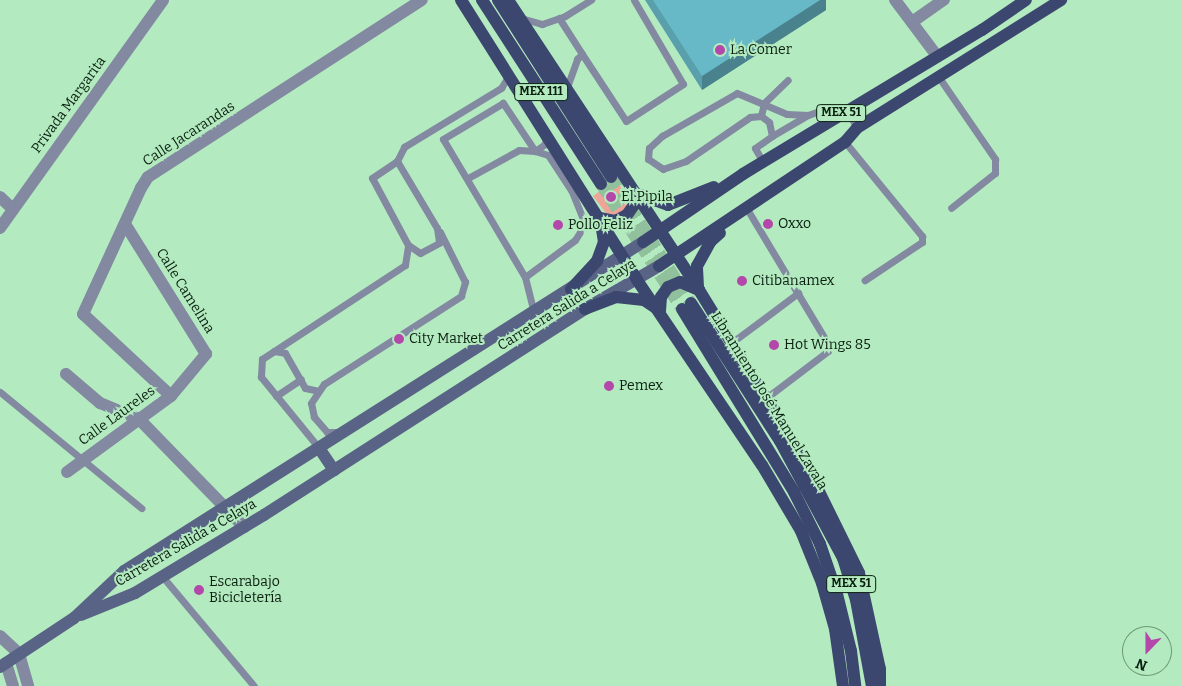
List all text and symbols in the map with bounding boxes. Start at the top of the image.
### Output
place label: La Comer [730,42,792,58]
marker: La Comer [714,44,726,56]
street label: Privada Margarita [28,53,110,157]
road number: MEX 111 [514,82,568,101]
street label: Calle Jacarandas [140,98,238,170]
road number: MEX 51 [816,104,866,122]
place label: El Pipila [621,189,673,205]
marker: El Pipila [605,191,617,203]
place label: Oxxo [778,216,811,232]
place label: Pollo Feliz [568,217,633,233]
marker: Oxxo [762,218,774,230]
marker: Pollo Feliz [552,219,564,231]
street label: Calle Camelina [152,245,218,337]
street label: Carretera Salida a Celaya [495,256,639,354]
place label: Citibanamex [752,273,835,289]
marker: Citibanamex [736,275,748,287]
street label: Libramiento José Manuel Zavala [707,309,831,493]
place label: City Market [409,331,483,347]
marker: City Market [393,333,405,345]
place label: Hot Wings 85 [784,337,871,353]
marker: Hot Wings 85 [768,339,780,351]
place label: Pemex [619,378,663,394]
marker: Pemex [603,380,615,392]
street label: Calle Laureles [75,383,159,449]
street label: Carretera Salida a Celaya [113,496,259,590]
place label: Escarabajo Bicicletería [209,574,282,606]
road number: MEX 51 [826,574,876,594]
marker: Escarabajo Bicicletería [193,584,205,596]
north arrow [1122,626,1172,676]
text: N [1133,655,1150,674]

